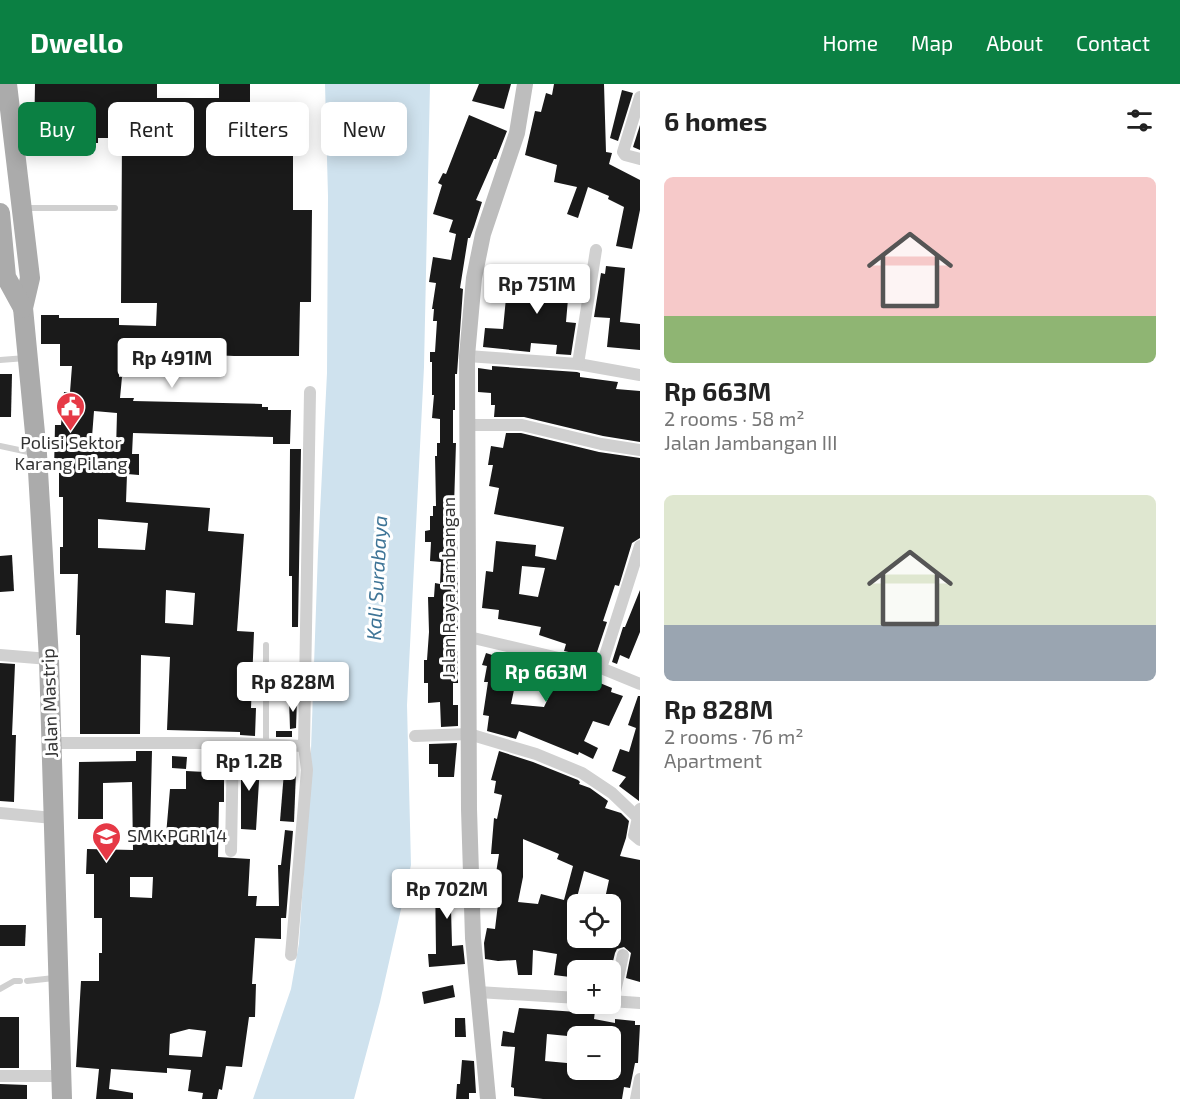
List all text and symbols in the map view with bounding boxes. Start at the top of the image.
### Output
text: Dwello [30,25,123,59]
text: Home [822,30,878,55]
text: Map [911,30,953,55]
text: About [986,30,1043,55]
text: Contact [1076,30,1150,55]
chip: Buy [18,102,96,156]
chip: Rent [108,102,194,156]
chip: Filters [206,102,309,156]
chip: New [321,102,407,156]
icon: filters [1123,104,1156,137]
text: 6 homes [664,105,767,136]
icon: home [856,216,964,324]
pin: Rp 751M [482,264,592,315]
text: Rp 751M [498,271,576,295]
pin: Rp 491M [117,338,227,389]
text: Rp 491M [132,345,212,369]
text: Rp 663M [664,375,771,406]
public building icon: Polisi Sektor Karang Pilang [55,390,87,432]
text: 2 rooms · 58 m² [664,406,805,430]
text: Jalan Jambangan III [664,430,838,454]
place label: Polisi Sektor Karang Pilang [15,431,127,474]
street label: Jalan Raya Jambangan [437,497,459,679]
water label: Kali Surabaya [361,515,392,641]
icon: home [856,534,964,642]
street label: Jalan Mastrip [36,648,62,758]
pin: Rp 663M [491,652,601,703]
text: Rp 663M [505,659,587,683]
pin: Rp 828M [238,662,348,713]
text: Rp 828M [251,669,335,693]
text: Rp 828M [664,693,773,724]
text: 2 rooms · 76 m² [664,724,803,748]
pin: Rp 1.2B [194,741,304,792]
text: Rp 1.2B [215,748,283,772]
text: Apartment [664,748,762,772]
school or university icon: SMK PGRI 14 [90,820,122,862]
place label: SMK PGRI 14 [127,824,227,846]
pin: Rp 702M [392,869,502,920]
text: Rp 702M [406,876,488,900]
map controls [567,894,621,1080]
button: locate [567,894,621,948]
button: + [567,960,621,1014]
button: − [567,1026,621,1080]

